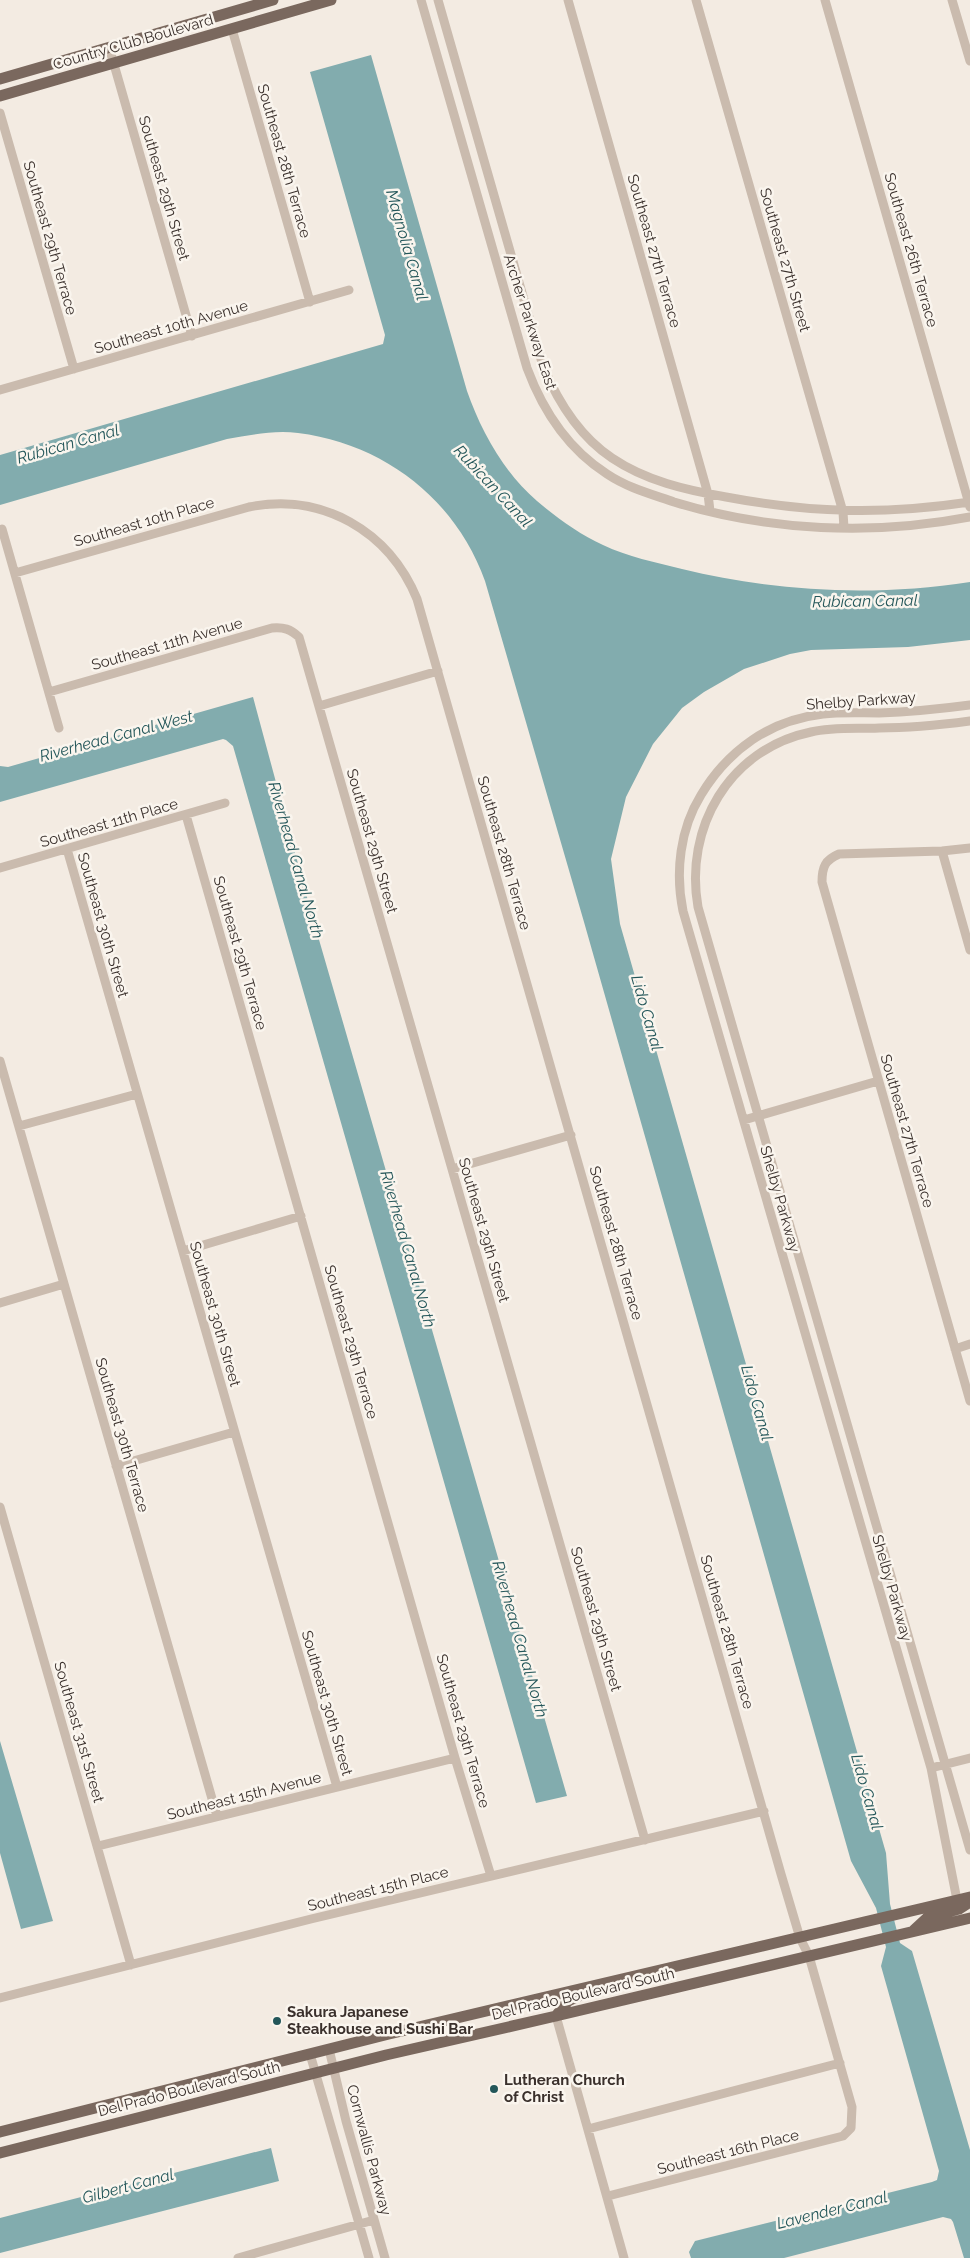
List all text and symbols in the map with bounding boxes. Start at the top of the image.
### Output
street label: Country Club Boulevard [51,10,215,74]
street label: Southeast 28th Terrace [253,82,315,240]
street label: Southeast 29th Street [135,114,193,262]
street label: Southeast 29th Terrace [19,159,81,317]
street label: Southeast 26th Terrace [880,171,942,329]
street label: Southeast 27th Terrace [623,172,685,330]
street label: Southeast 27th Street [756,186,814,334]
water label: Magnolia Canal [382,187,432,303]
street label: Archer Parkway East [500,252,560,392]
street label: Southeast 10th Avenue [92,296,250,358]
water label: Rubican Canal [15,420,121,468]
water label: Rubican Canal [450,441,536,531]
street label: Southeast 10th Place [72,493,217,551]
water label: Rubican Canal [812,591,918,611]
street label: Southeast 11th Avenue [89,614,245,674]
street label: Shelby Parkway [806,688,916,714]
water label: Riverhead Canal West [37,706,195,766]
street label: Southeast 29th Street [343,767,401,915]
street label: Southeast 28th Terrace [473,774,535,932]
water label: Riverhead Canal North [264,779,328,941]
street label: Southeast 11th Place [38,795,180,851]
street label: Southeast 30th Street [74,850,132,1000]
street label: Southeast 29th Terrace [209,874,271,1032]
water label: Lido Canal [627,973,667,1053]
street label: Southeast 27th Terrace [876,1052,938,1210]
street label: Shelby Parkway [756,1144,804,1254]
street label: Southeast 29th Street [455,1156,513,1304]
street label: Southeast 28th Terrace [585,1164,647,1322]
water label: Riverhead Canal North [376,1168,440,1330]
street label: Southeast 30th Street [186,1239,244,1389]
street label: Southeast 29th Terrace [320,1263,382,1421]
street label: Southeast 30th Terrace [91,1356,153,1515]
water label: Lido Canal [737,1363,777,1443]
street label: Shelby Parkway [868,1533,916,1643]
street label: Southeast 29th Street [567,1545,625,1693]
street label: Southeast 28th Terrace [696,1553,758,1711]
water label: Riverhead Canal North [488,1558,552,1720]
street label: Southeast 30th Street [298,1628,356,1778]
street label: Southeast 29th Terrace [432,1652,494,1810]
street label: Southeast 31st Street [50,1659,108,1805]
water label: Lido Canal [847,1752,887,1832]
street label: Southeast 15th Avenue [165,1768,323,1824]
street label: Southeast 15th Place [306,1863,450,1915]
street label: Del Prado Boulevard South [490,1964,676,2024]
place label: Sakura Japanese Steakhouse and Sushi Bar [287,2003,473,2038]
marker: Sakura Japanese Steakhouse and Sushi Bar [271,2015,283,2027]
street label: Del Prado Boulevard South [96,2058,282,2120]
place label: Lutheran Church of Christ [504,2071,625,2106]
street label: Cornwallis Parkway [343,2083,395,2217]
marker: Lutheran Church of Christ [488,2083,500,2095]
street label: Southeast 16th Place [655,2126,801,2178]
water label: Gilbert Canal [80,2165,176,2207]
water label: Lavender Canal [775,2187,889,2233]

